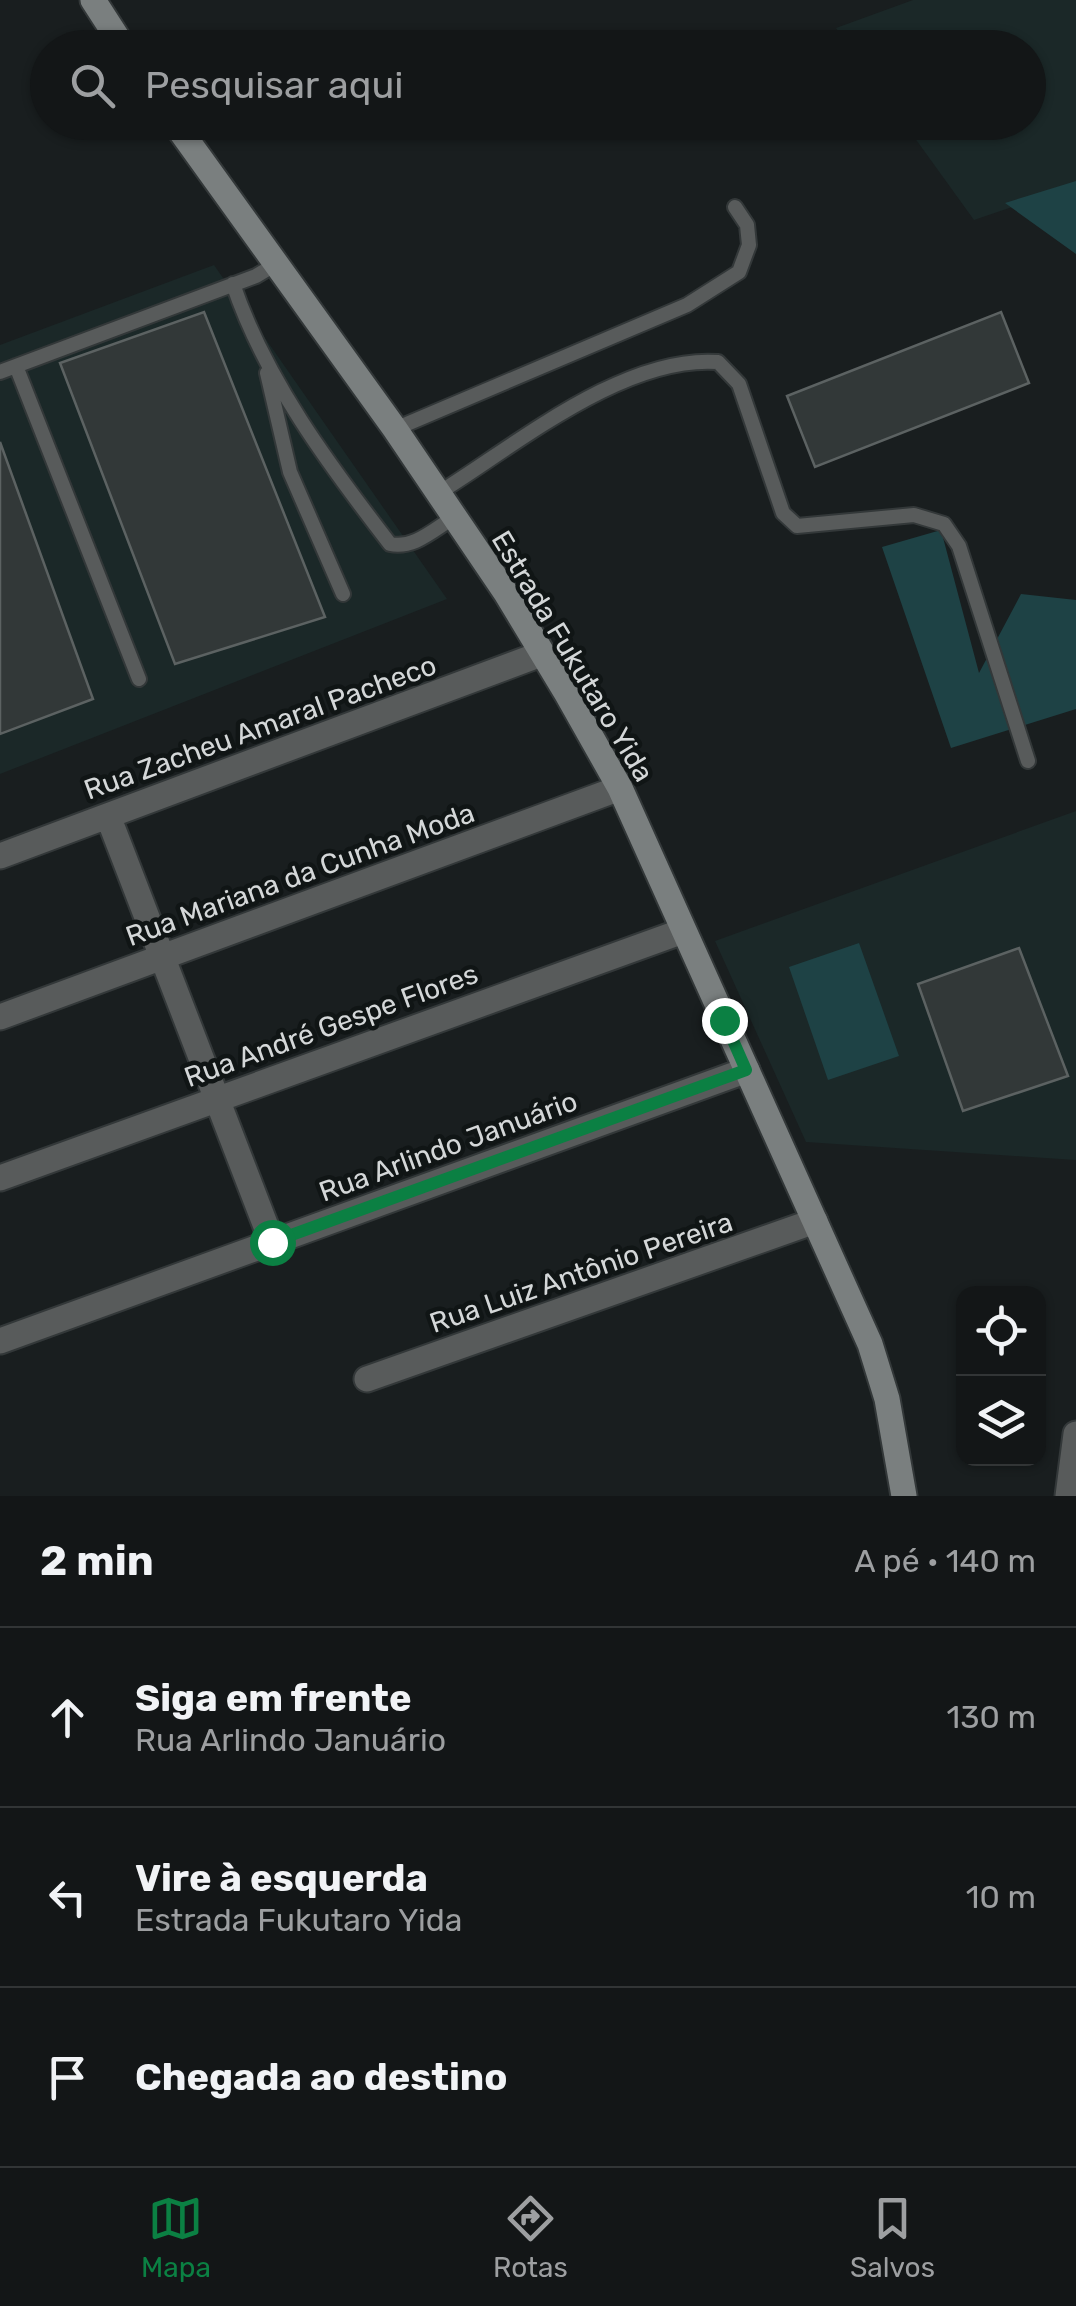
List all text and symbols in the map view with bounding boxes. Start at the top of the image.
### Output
search box [30,30,1046,140]
icon: search [65,58,120,113]
text: Pesquisar aqui [145,62,403,108]
street label: Estrada Fukutaro Yida [485,525,661,788]
street label: Rua Zacheu Amaral Pacheco [80,648,441,807]
street label: Rua Mariana da Cunha Moda [121,796,479,953]
street label: Rua André Gespe Flores [180,957,482,1094]
route end [702,998,748,1044]
street label: Rua Arlindo Januário [315,1084,582,1209]
street label: Rua Luiz Antônio Pereira [425,1205,737,1340]
route start [250,1220,296,1266]
map controls [956,1286,1046,1466]
button: locate [956,1286,1046,1376]
button: layers [956,1376,1046,1466]
text: 2 min [40,1536,154,1586]
text: A pé · 140 m [854,1542,1036,1580]
text: Siga em frente [135,1675,412,1721]
icon: ahead [40,1690,95,1745]
text: 130 m [946,1698,1036,1736]
text: Rua Arlindo Januário [135,1721,446,1759]
text: Vire à esquerda [135,1855,428,1901]
icon: left [40,1870,95,1925]
text: 10 m [966,1878,1036,1916]
text: Estrada Fukutaro Yida [135,1901,462,1939]
icon: arrive [40,2050,95,2105]
text: Chegada ao destino [135,2054,507,2100]
tab: Mapa [141,2191,211,2284]
tab: Rotas [493,2191,568,2284]
tab: Salvos [850,2191,935,2284]

